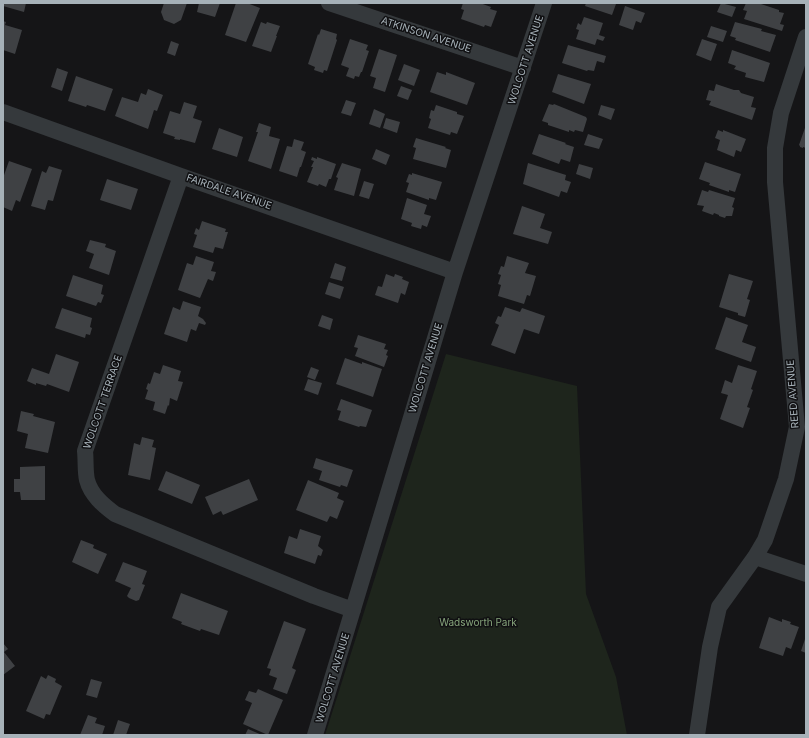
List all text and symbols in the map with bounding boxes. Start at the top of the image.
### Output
street label: WOLCOTT AVENUE [506,14,546,106]
street label: ATKINSON AVENUE [379,15,473,55]
street label: FAIRDALE AVENUE [185,172,273,212]
street label: WOLCOTT AVENUE [407,322,445,414]
street label: WOLCOTT TERRACE [81,354,125,450]
street label: REED AVENUE [785,359,801,429]
park label: Wadsworth Park [439,617,517,629]
street label: WOLCOTT AVENUE [314,632,352,724]

